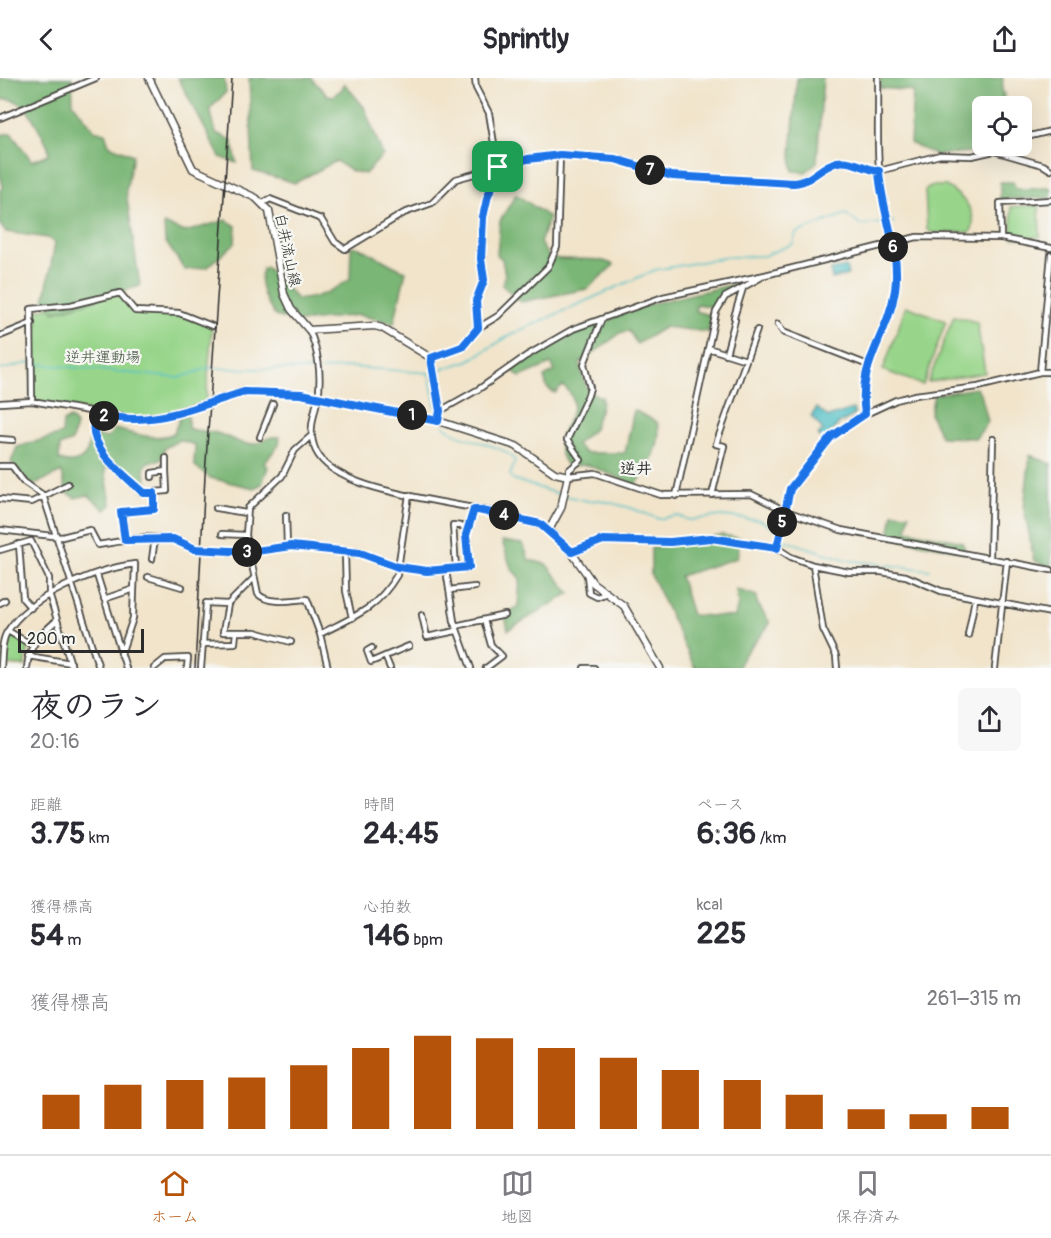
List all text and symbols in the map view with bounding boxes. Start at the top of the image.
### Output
icon: back [30,23,63,56]
text: Sprintly [482,23,569,56]
icon: share [988,23,1021,56]
map controls [972,96,1032,156]
button: locate [972,96,1032,156]
pin [472,141,523,192]
icon: arrive [481,150,514,183]
pin: 7 [635,155,665,185]
text: 7 [646,160,654,180]
street label: 白井流山線 [270,211,305,289]
pin: 6 [878,232,908,262]
text: 6 [888,237,898,257]
park label: 逆井運動場 [65,348,141,367]
pin: 1 [397,400,427,430]
pin: 2 [89,401,119,431]
text: 1 [409,405,415,425]
text: 2 [100,406,108,426]
district label: 逆井 [620,459,652,479]
pin: 4 [489,500,519,530]
text: 4 [499,505,509,525]
pin: 5 [767,507,797,537]
text: 5 [778,512,786,532]
pin: 3 [232,537,262,567]
text: 3 [243,542,251,562]
scale bar [18,626,144,654]
text: 200 m [27,629,75,649]
text: 夜のラン [30,686,162,727]
button: share [958,688,1021,751]
text: 20:16 [30,729,80,754]
text: 距離 [30,795,62,815]
text: 時間 [363,795,395,815]
text: ペース [697,795,744,815]
text: 3.75 [30,815,85,852]
text: 24:45 [363,815,439,852]
text: 6:36 [697,815,756,852]
text: km [85,828,110,848]
text: /km [756,828,786,848]
text: kcal [697,895,723,915]
text: 獲得標高 [30,897,94,917]
text: 心拍数 [363,897,411,917]
text: 225 [697,915,746,952]
text: 54 [30,917,64,954]
text: 146 [363,917,410,954]
text: m [64,930,81,950]
text: bpm [410,930,443,950]
text: 261–315 m [927,986,1021,1011]
text: 獲得標高 [30,990,110,1015]
tab: ホーム [151,1167,198,1227]
tab: 地図 [501,1167,534,1227]
tab: 保存済み [836,1167,900,1227]

